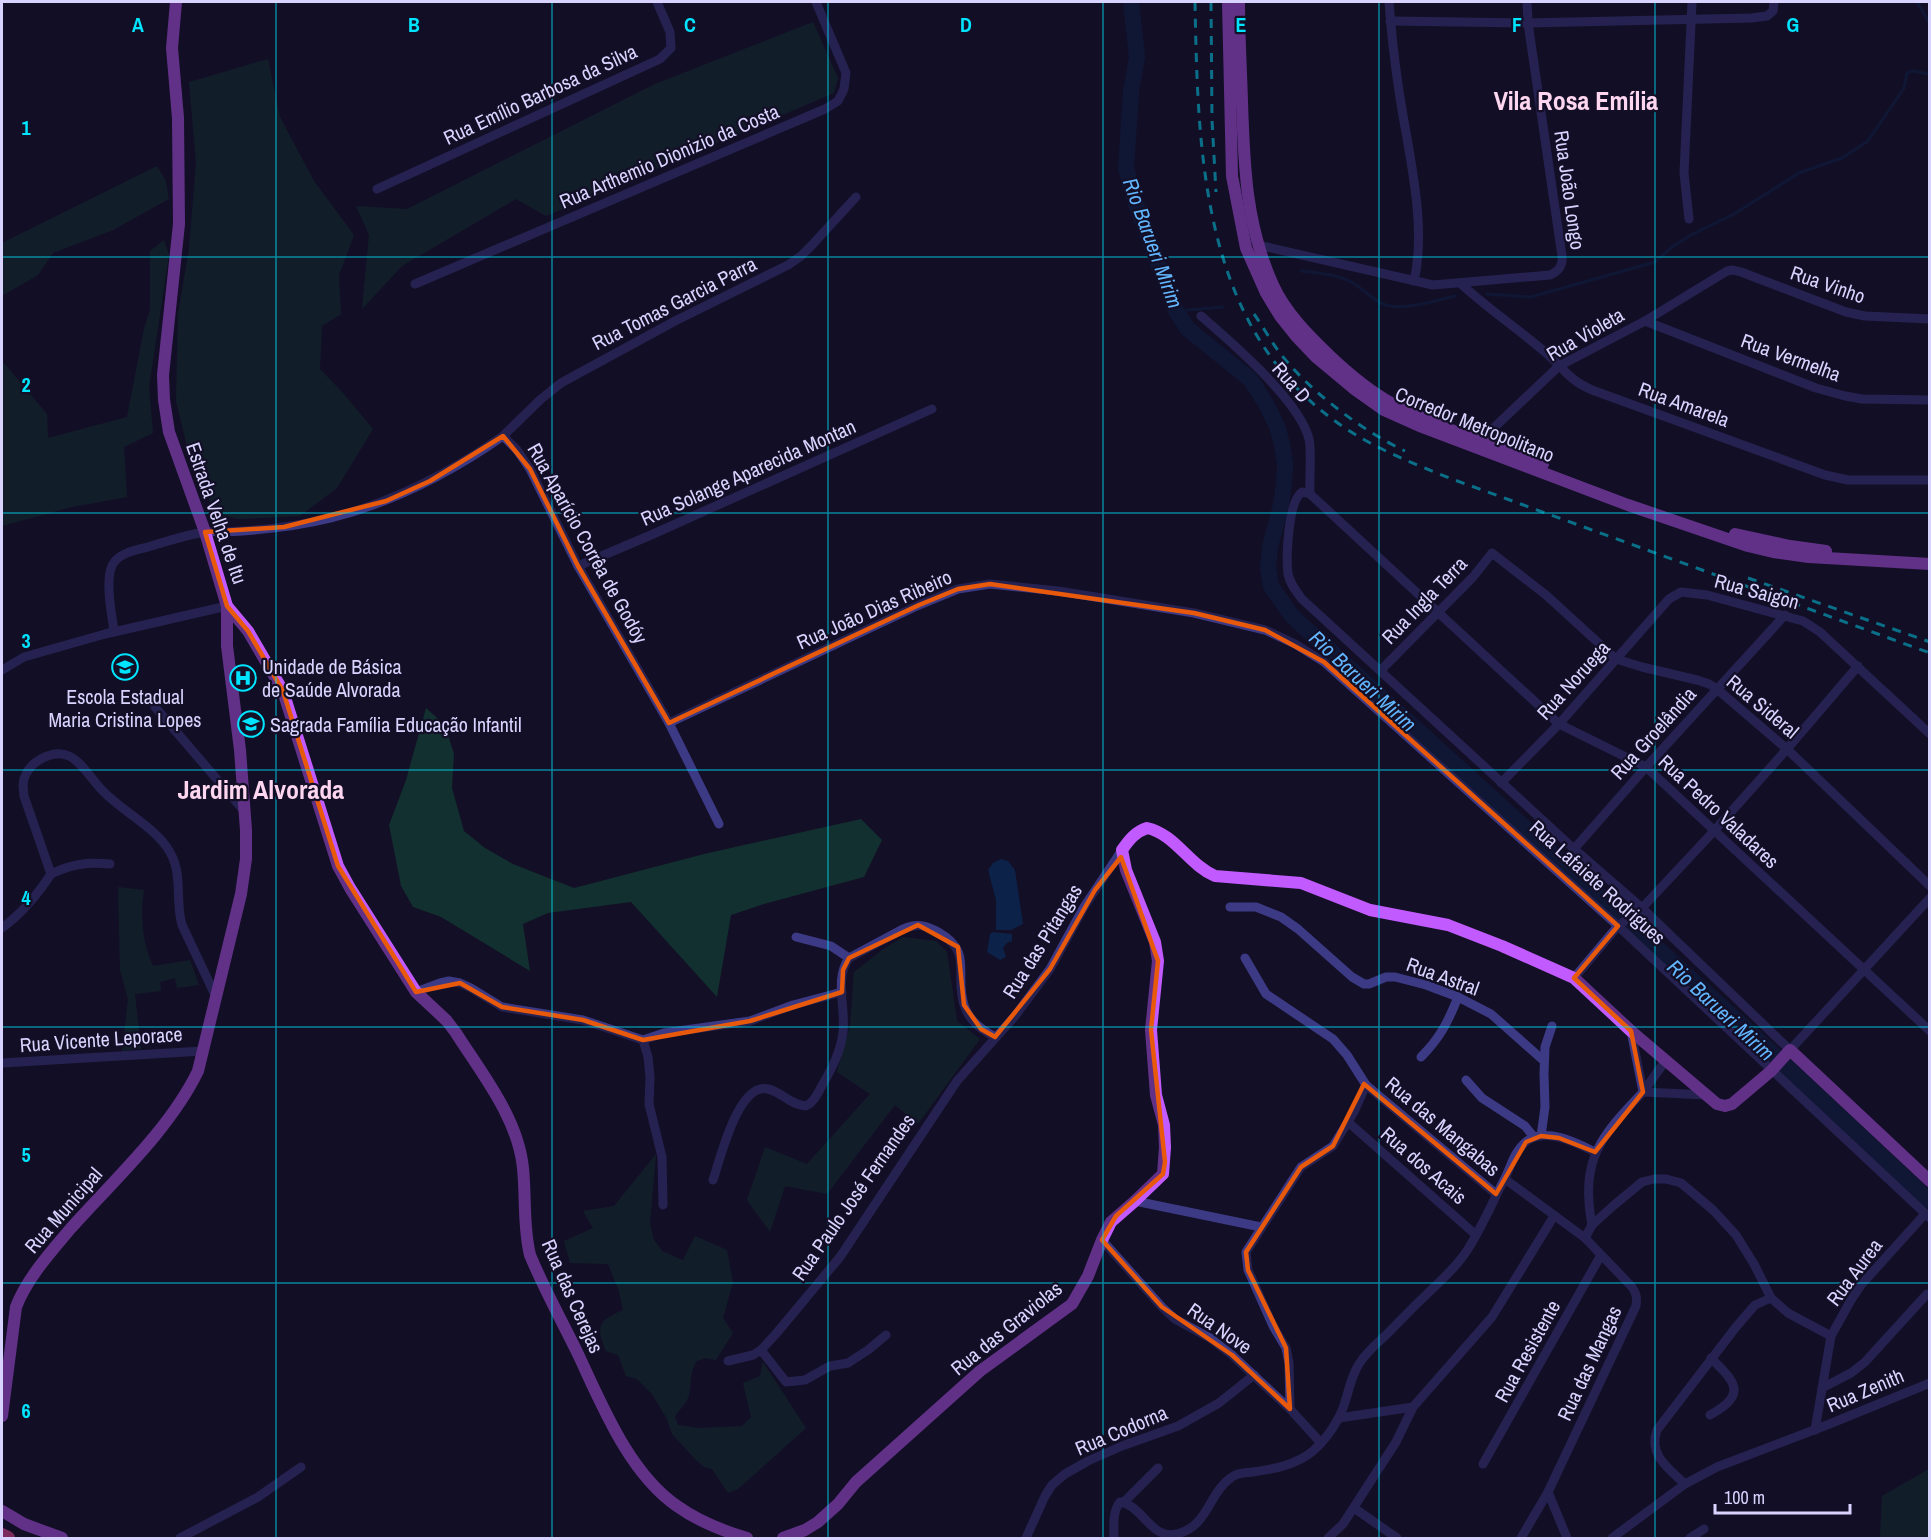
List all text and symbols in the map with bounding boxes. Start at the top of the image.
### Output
text: A [132,11,144,38]
text: B [408,11,420,38]
text: C [684,11,696,38]
text: D [960,11,972,38]
text: E [1236,11,1247,38]
text: F [1512,11,1522,38]
text: G [1787,11,1799,38]
street label: Rua Emílio Barbosa da Silva [439,37,641,151]
district label: Vila Rosa Emília [1494,83,1658,118]
street label: Rua Arthemio Dionizio da Costa [555,97,783,215]
text: 1 [21,114,31,141]
street label: Rua João Longo [1548,129,1592,251]
water label: Rio Barueri Mirim [1116,174,1190,312]
street label: Rua Tomas Garcia Parra [587,250,761,356]
street label: Rua Vinho [1787,259,1869,309]
street label: Rua Violeta [1541,301,1629,367]
street label: Rua Vermelha [1738,327,1844,387]
street label: Rua D [1267,356,1317,408]
text: 2 [21,371,31,398]
street label: Rua Amarela [1635,375,1733,433]
street label: Corredor Metropolitano [1391,380,1559,468]
street label: Rua Solange Aparecida Montan [636,412,860,532]
street label: Rua Aparício Corrêa de Godóy [522,438,655,649]
street label: Estrada Velha de Itu [180,439,254,587]
street label: Rua Ingla Terra [1375,550,1473,650]
street label: Rua João Dias Ribeiro [792,563,956,655]
street label: Rua Saigon [1712,567,1802,615]
water label: Rio Barueri Mirim [1303,624,1423,738]
text: 3 [21,627,31,654]
street label: Rua Noruega [1530,635,1616,725]
school or university icon: Escola Estadual Maria Cristina Lopes [110,652,140,682]
place label: Unidade de Básica de Saúde Alvorada [262,653,402,703]
hospital icon: Unidade de Básica de Saúde Alvorada [228,663,258,693]
street label: Rua Sideral [1721,668,1805,744]
street label: Rua Groelândia [1604,681,1702,785]
place label: Escola Estadual Maria Cristina Lopes [48,683,202,733]
school or university icon: Sagrada Família Educação Infantil [236,709,266,739]
place label: Sagrada Família Educação Infantil [270,711,522,738]
street label: Rua Pedro Valadares [1653,748,1785,874]
district label: Jardim Alvorada [178,772,344,807]
street label: Rua Lafaiete Rodrigues [1524,814,1672,950]
street label: Rua das Pitangas [996,879,1088,1003]
text: 4 [21,884,31,911]
street label: Rua Astral [1403,950,1483,1002]
water label: Rio Barueri Mirim [1661,953,1781,1067]
street label: Rua Vicente Leporace [19,1020,183,1058]
street label: Rua das Mangabas [1380,1070,1506,1182]
street label: Rua Paulo José Fernandes [785,1108,921,1286]
street label: Rua dos Acais [1375,1120,1473,1210]
text: 5 [21,1141,31,1168]
street label: Rua Municipal [18,1161,108,1259]
street label: Rua Aurea [1820,1233,1888,1311]
street label: Rua das Cerejas [536,1235,610,1357]
street label: Rua das Graviolas [945,1275,1067,1381]
street label: Rua Resistente [1488,1295,1566,1407]
street label: Rua Nove [1182,1296,1258,1360]
street label: Rua das Mangas [1551,1301,1627,1425]
street label: Rua Zenith [1822,1362,1908,1418]
text: 6 [21,1397,31,1424]
street label: Rua Codorna [1071,1399,1171,1461]
scale bar [1715,1477,1850,1515]
text: 100 m [1724,1485,1765,1510]

